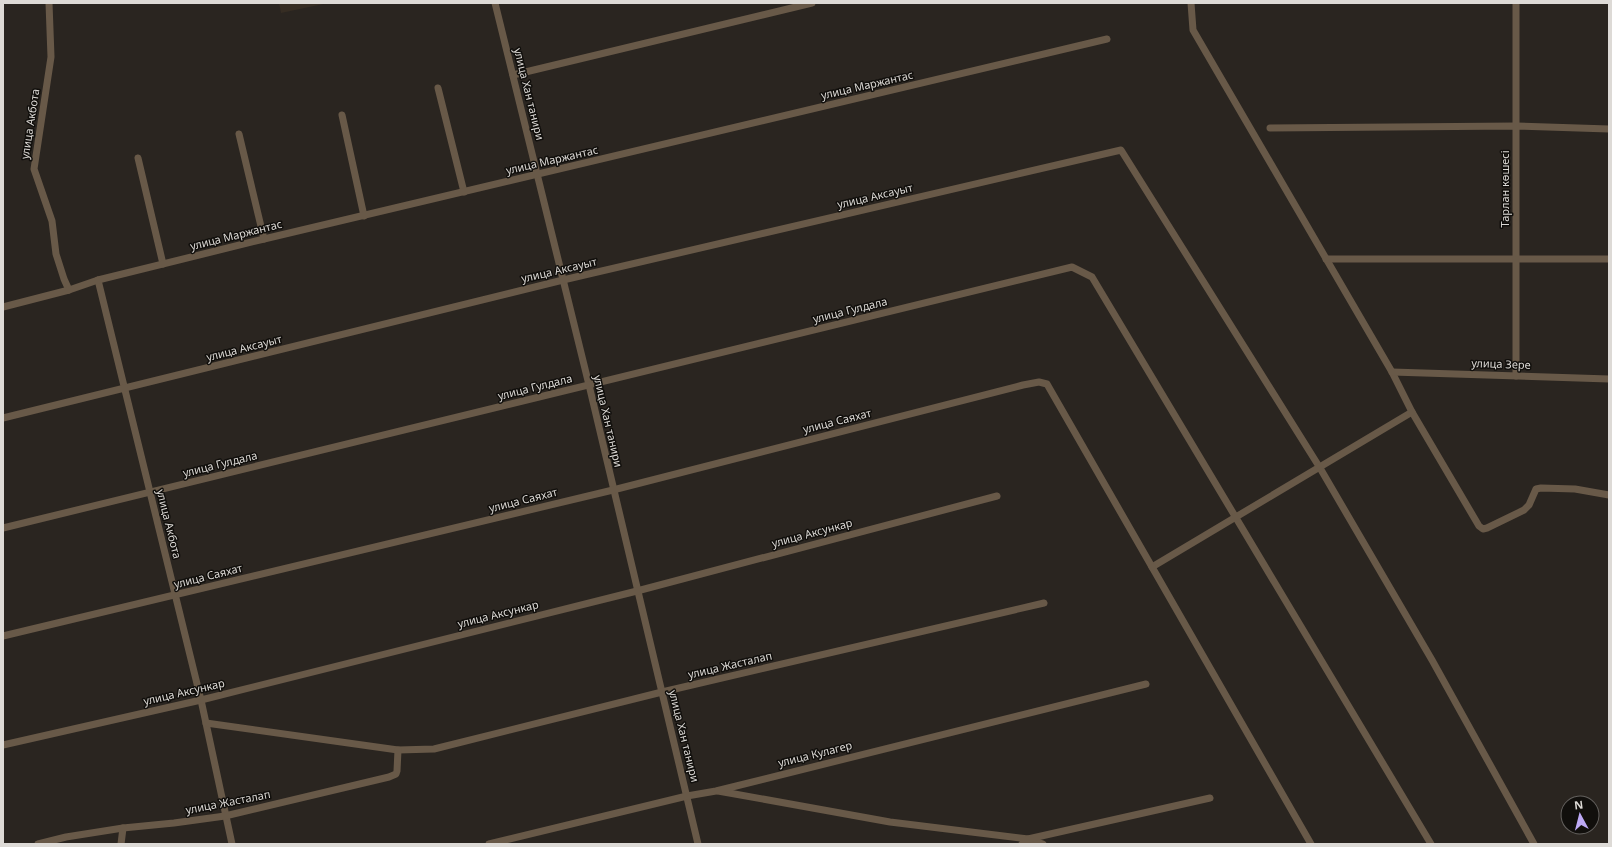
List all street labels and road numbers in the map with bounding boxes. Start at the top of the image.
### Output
street label: улица Хан танири [511,46,548,142]
street label: улица Маржантас [819,67,914,102]
street label: улица Акбота [17,88,42,160]
street label: улица Маржантас [504,142,599,177]
street label: Тарлан көшесі [1497,150,1512,228]
street label: улица Аксауыт [836,180,914,212]
street label: улица Маржантас [188,216,283,253]
street label: улица Аксауыт [520,254,598,286]
street label: улица Гулдала [811,293,889,326]
street label: улица Аксауыт [205,331,283,364]
street label: улица Зере [1471,355,1531,372]
street label: улица Гулдала [496,370,574,403]
street label: улица Хан танири [591,373,626,469]
street label: улица Саяхат [801,405,873,436]
street label: улица Гулдала [181,447,259,480]
street label: улица Саяхат [487,484,559,515]
street label: улица Акбота [154,488,185,560]
street label: улица Аксункар [770,514,854,550]
street label: улица Саяхат [172,560,244,591]
street label: улица Аксункар [456,596,540,631]
street label: улица Жасталап [686,648,773,681]
street label: улица Аксункар [142,675,226,708]
street label: улица Хан танири [666,688,703,784]
street label: улица Кулагер [776,737,854,770]
street label: улица Жасталап [184,786,271,817]

